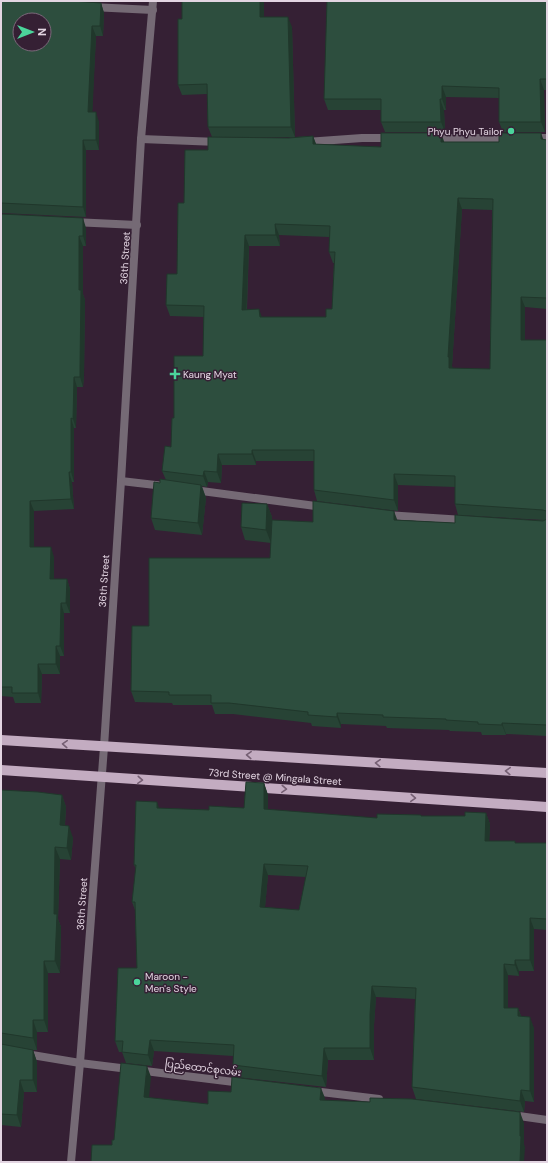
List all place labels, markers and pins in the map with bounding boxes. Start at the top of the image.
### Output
place label: Phyu Phyu Tailor [428,125,503,138]
marker: Phyu Phyu Tailor [506,126,516,136]
place label: Kaung Myat [183,368,237,381]
marker: Kaung Myat [170,369,180,379]
place label: Maroon - Men's Style [145,970,197,995]
marker: Maroon - Men's Style [132,977,142,987]

